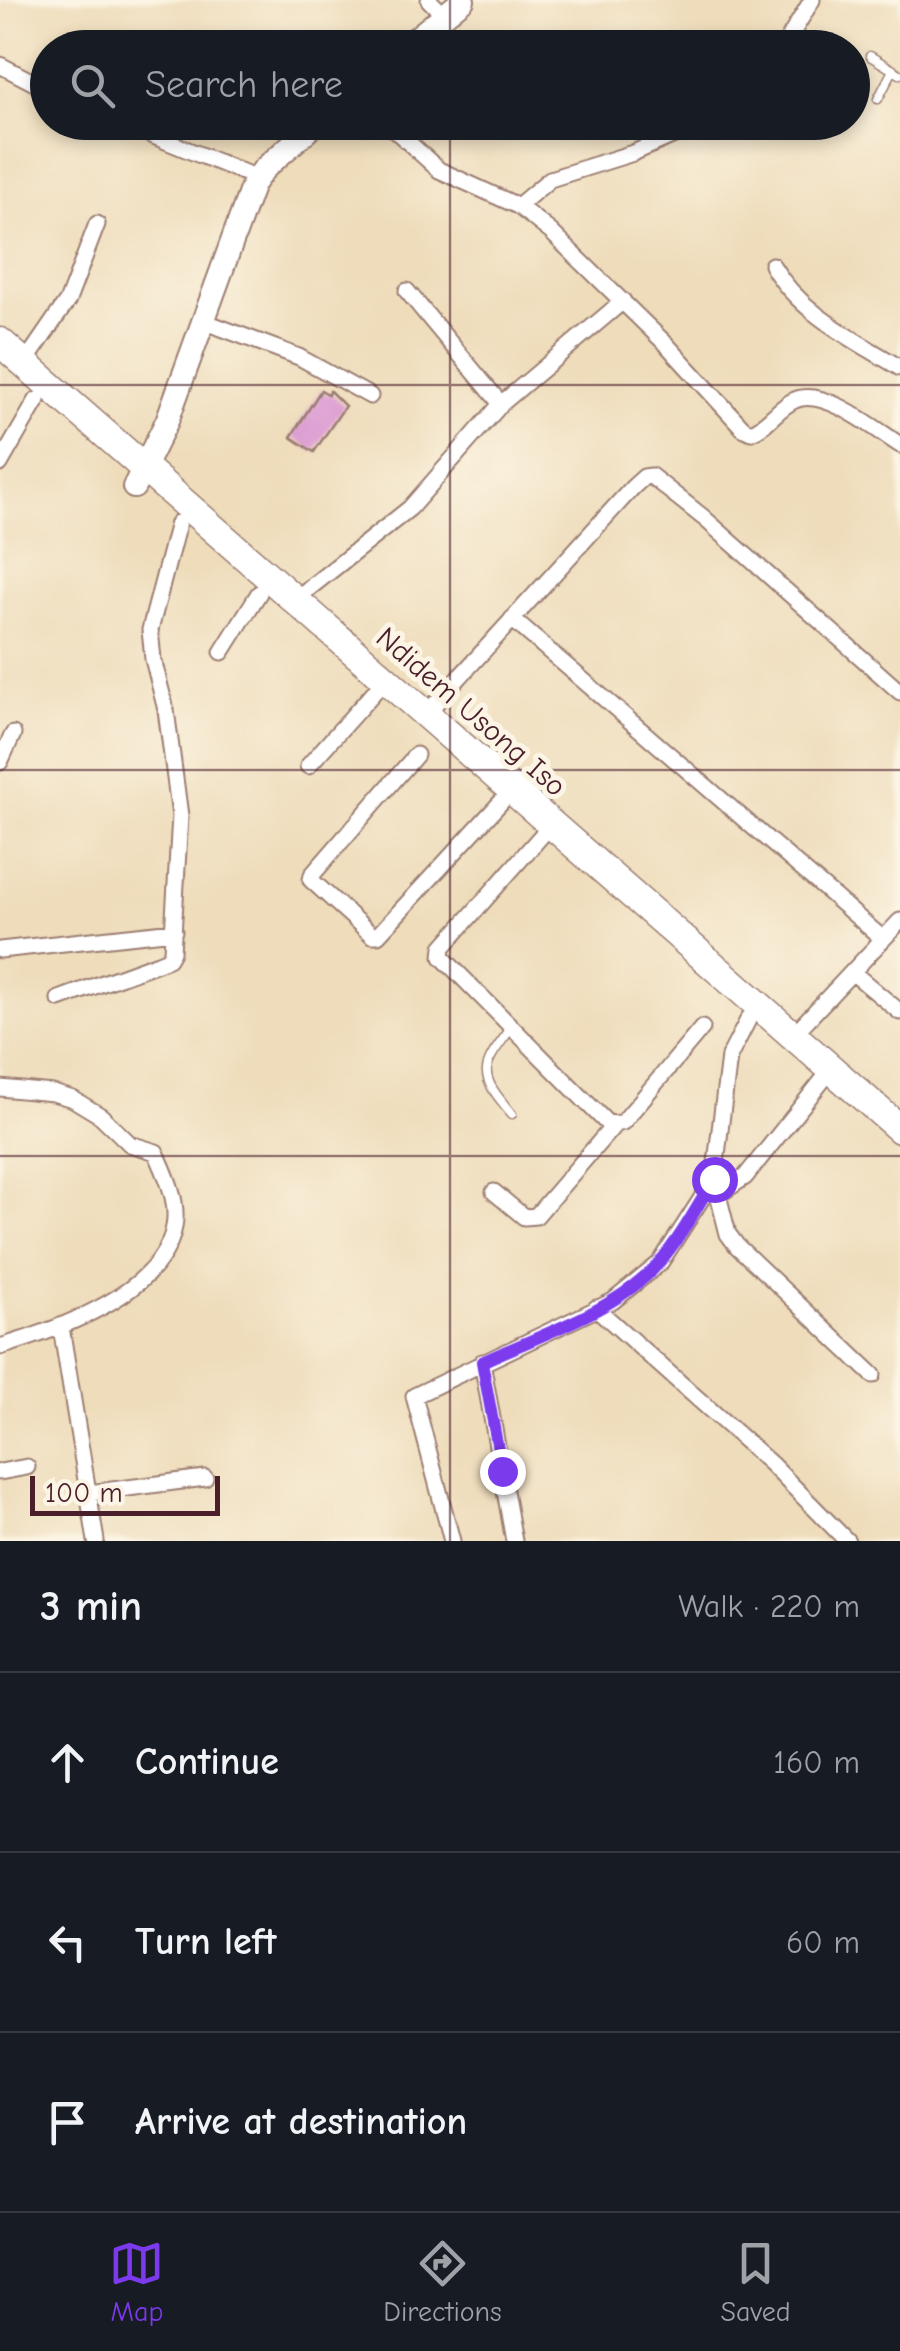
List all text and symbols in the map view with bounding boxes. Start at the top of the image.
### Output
search box [30,30,870,140]
icon: search [65,58,120,113]
text: Search here [145,63,343,107]
street label: Ndidem Usong Iso [369,620,573,804]
route start [692,1157,738,1203]
route end [480,1449,526,1495]
scale bar [30,1471,220,1516]
text: 100 m [45,1477,123,1509]
text: 3 min [40,1582,142,1631]
text: Walk · 220 m [678,1588,860,1625]
icon: ahead [40,1735,95,1790]
text: Continue [135,1740,279,1784]
text: 160 m [773,1744,860,1781]
icon: left [40,1915,95,1970]
text: Turn left [135,1920,276,1964]
text: 60 m [786,1924,860,1961]
icon: arrive [40,2095,95,2150]
text: Arrive at destination [135,2100,467,2144]
tab: Map [109,2236,164,2328]
tab: Directions [383,2236,502,2328]
tab: Saved [721,2236,791,2328]

